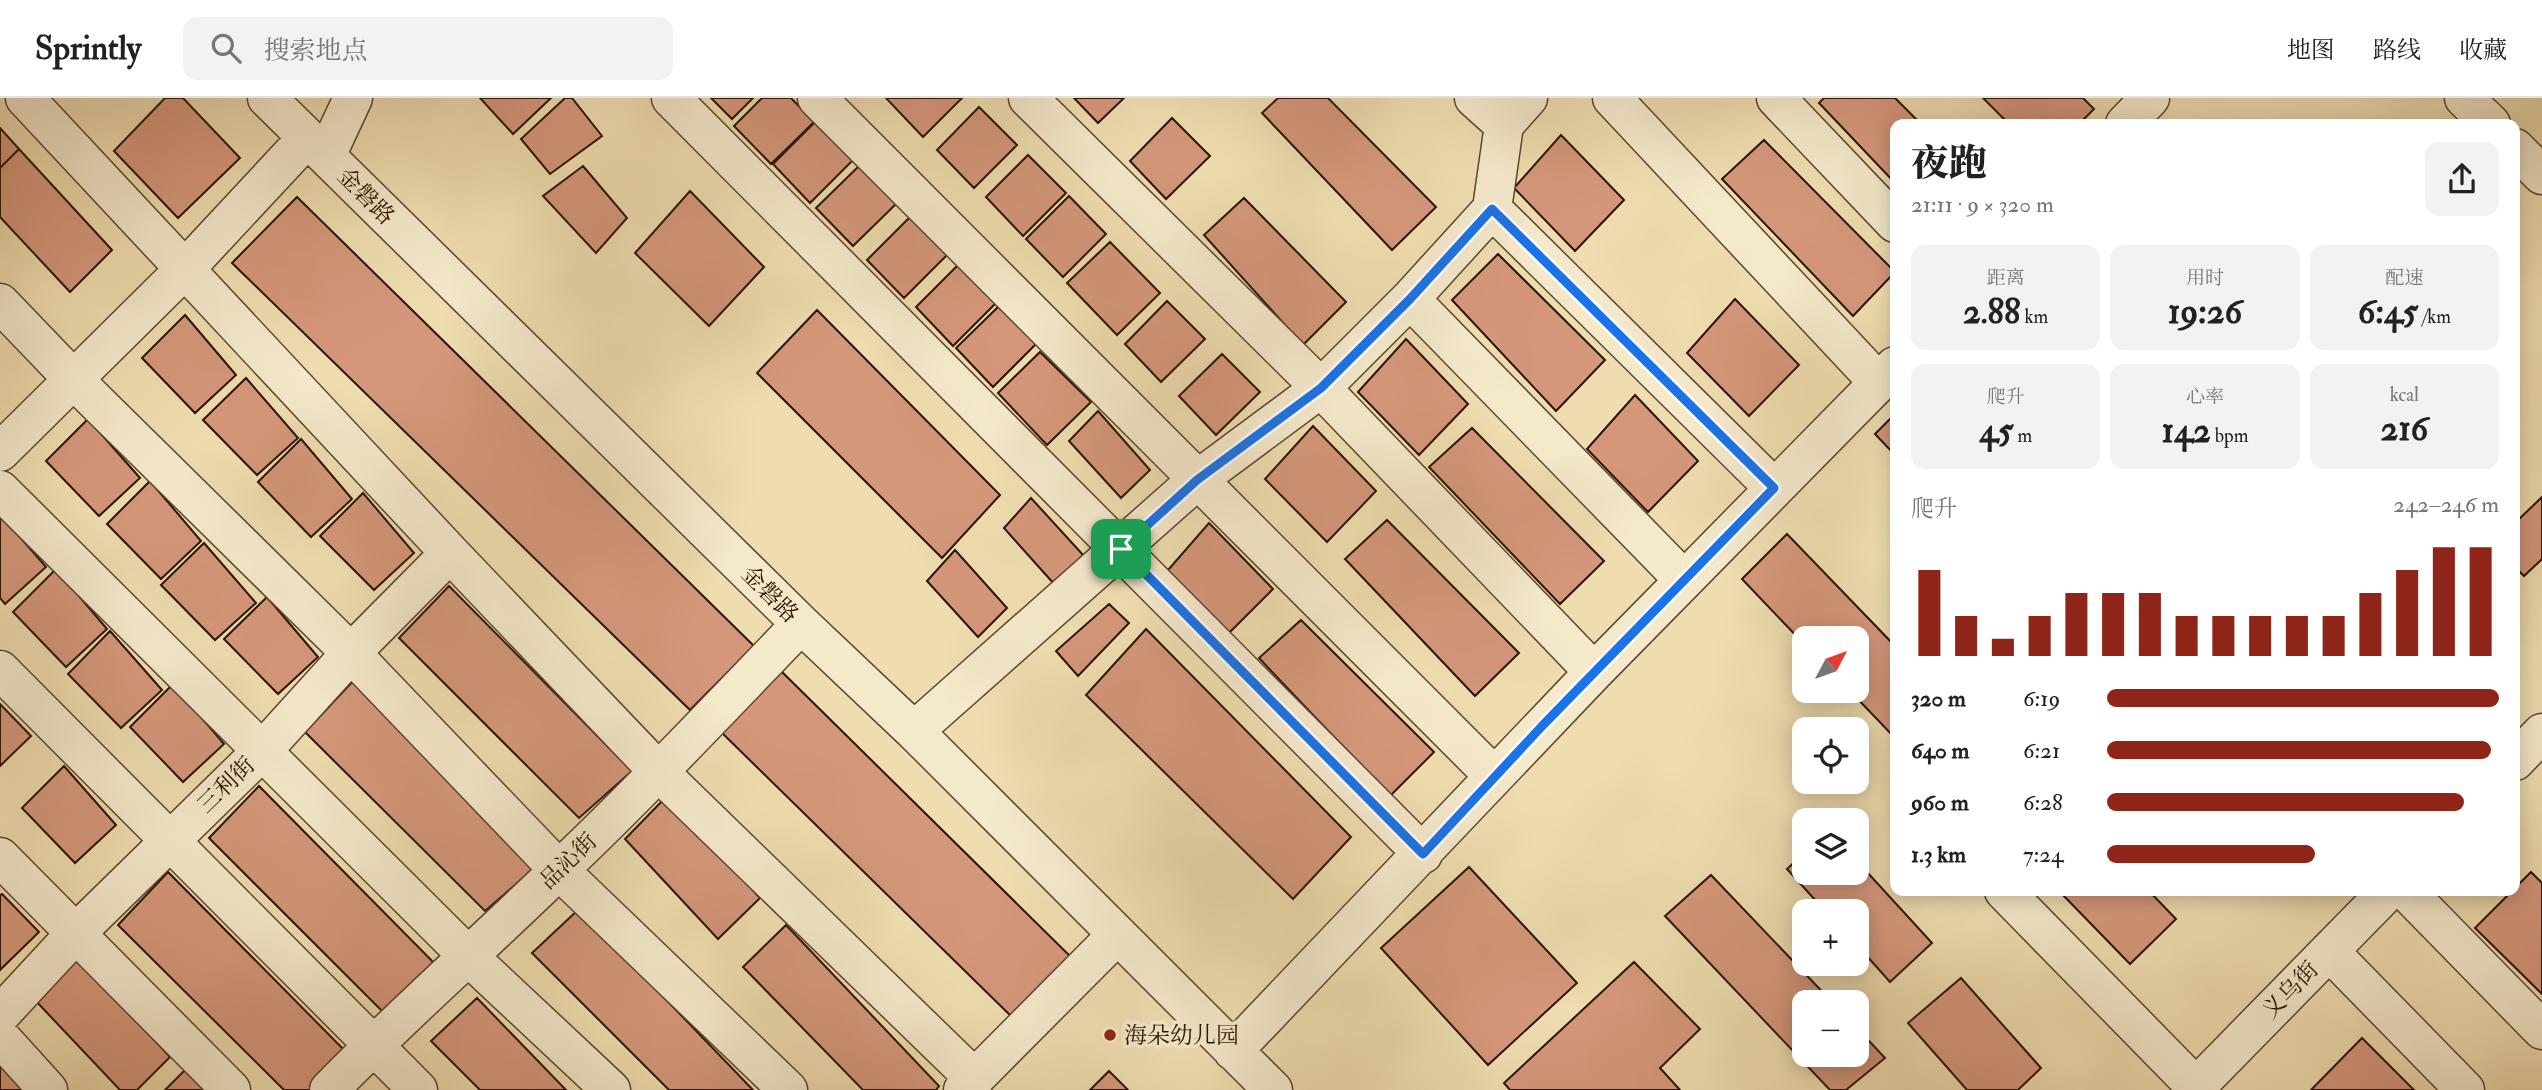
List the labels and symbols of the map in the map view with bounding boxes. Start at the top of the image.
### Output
street label: 金磐路 [331,161,401,231]
pin [1091,519,1151,579]
street label: 金磐路 [735,559,805,629]
north arrow [1792,626,1869,704]
street label: 三利街 [191,751,261,819]
street label: 品沁街 [533,827,603,895]
street label: 义乌街 [2256,955,2324,1025]
place label: 海朵幼儿园 [1124,1021,1239,1050]
marker: 海朵幼儿园 [1102,1027,1118,1043]

